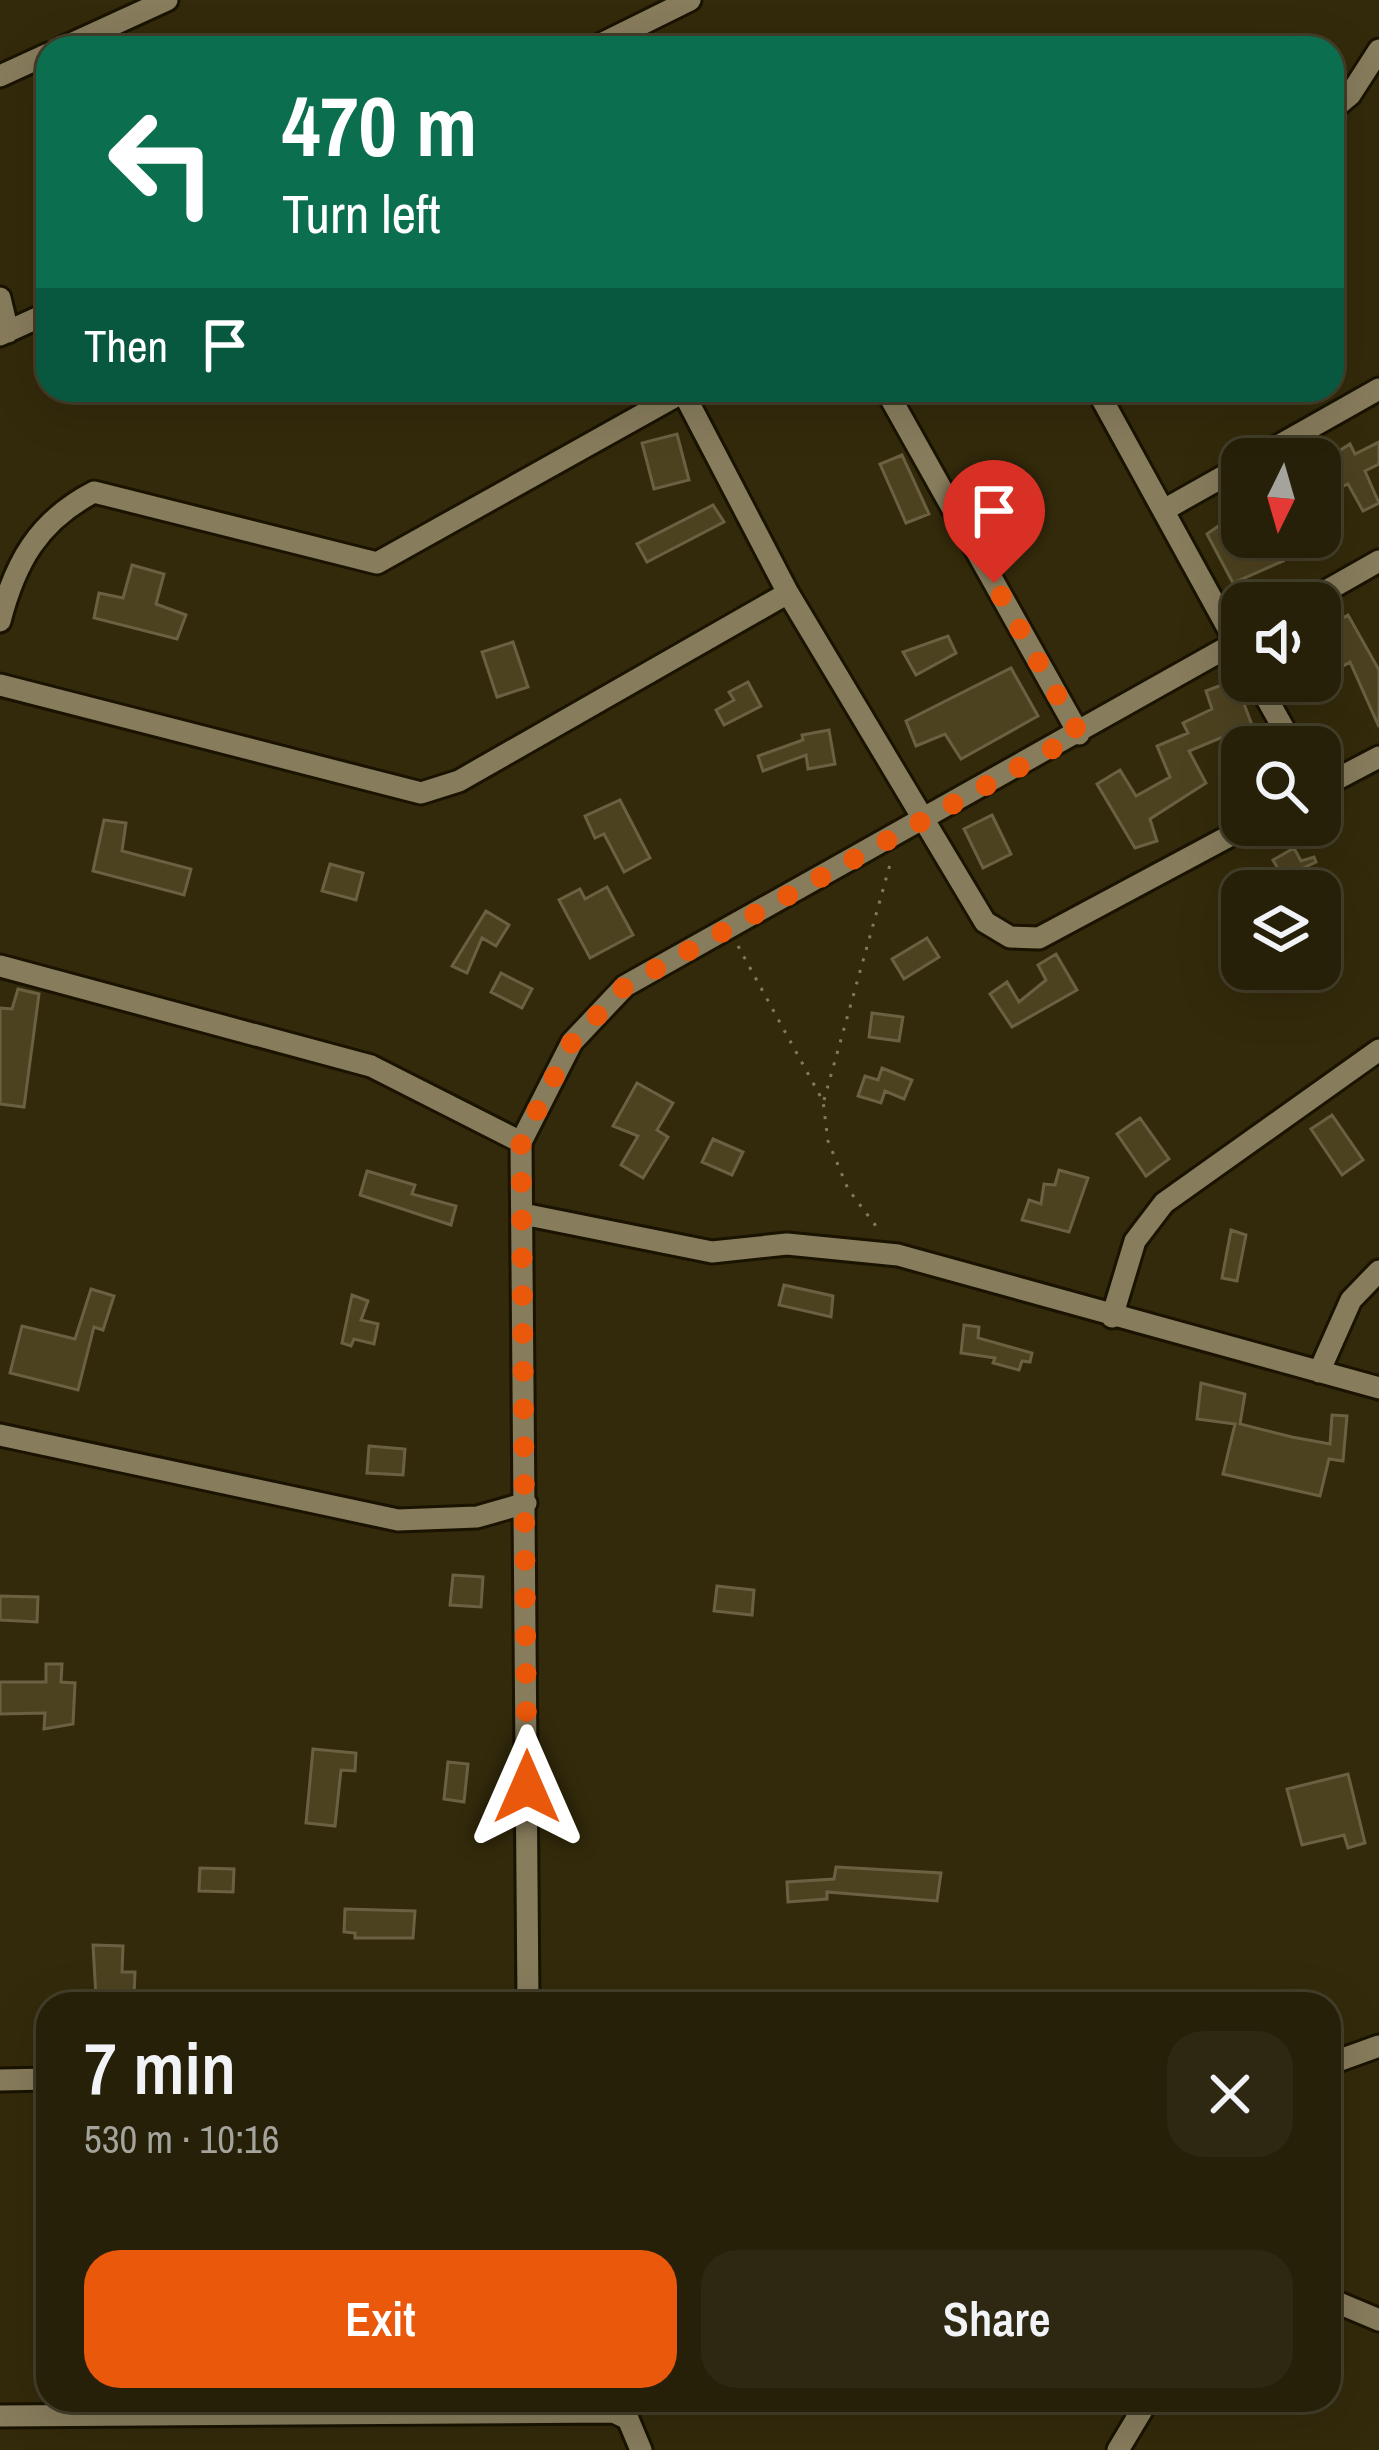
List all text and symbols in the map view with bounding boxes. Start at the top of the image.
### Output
text: 470 m [282,69,477,182]
icon: left [84,84,240,240]
text: Turn left [282,177,441,250]
icon: arrive [192,312,258,378]
text: Then [84,315,168,376]
north arrow [1221,438,1341,558]
map controls [1221,438,1341,990]
pin [943,460,1045,583]
icon: arrive [961,478,1027,544]
button: sound [1221,582,1341,702]
button: search [1221,726,1341,846]
button: layers [1221,870,1341,990]
position arrow [464,1724,590,1850]
text: 7 min [84,2019,236,2116]
button: close [1167,2031,1293,2157]
text: 530 m · 10:16 [84,2113,280,2165]
button: Exit [84,2250,677,2388]
button: Share [701,2250,1293,2388]

